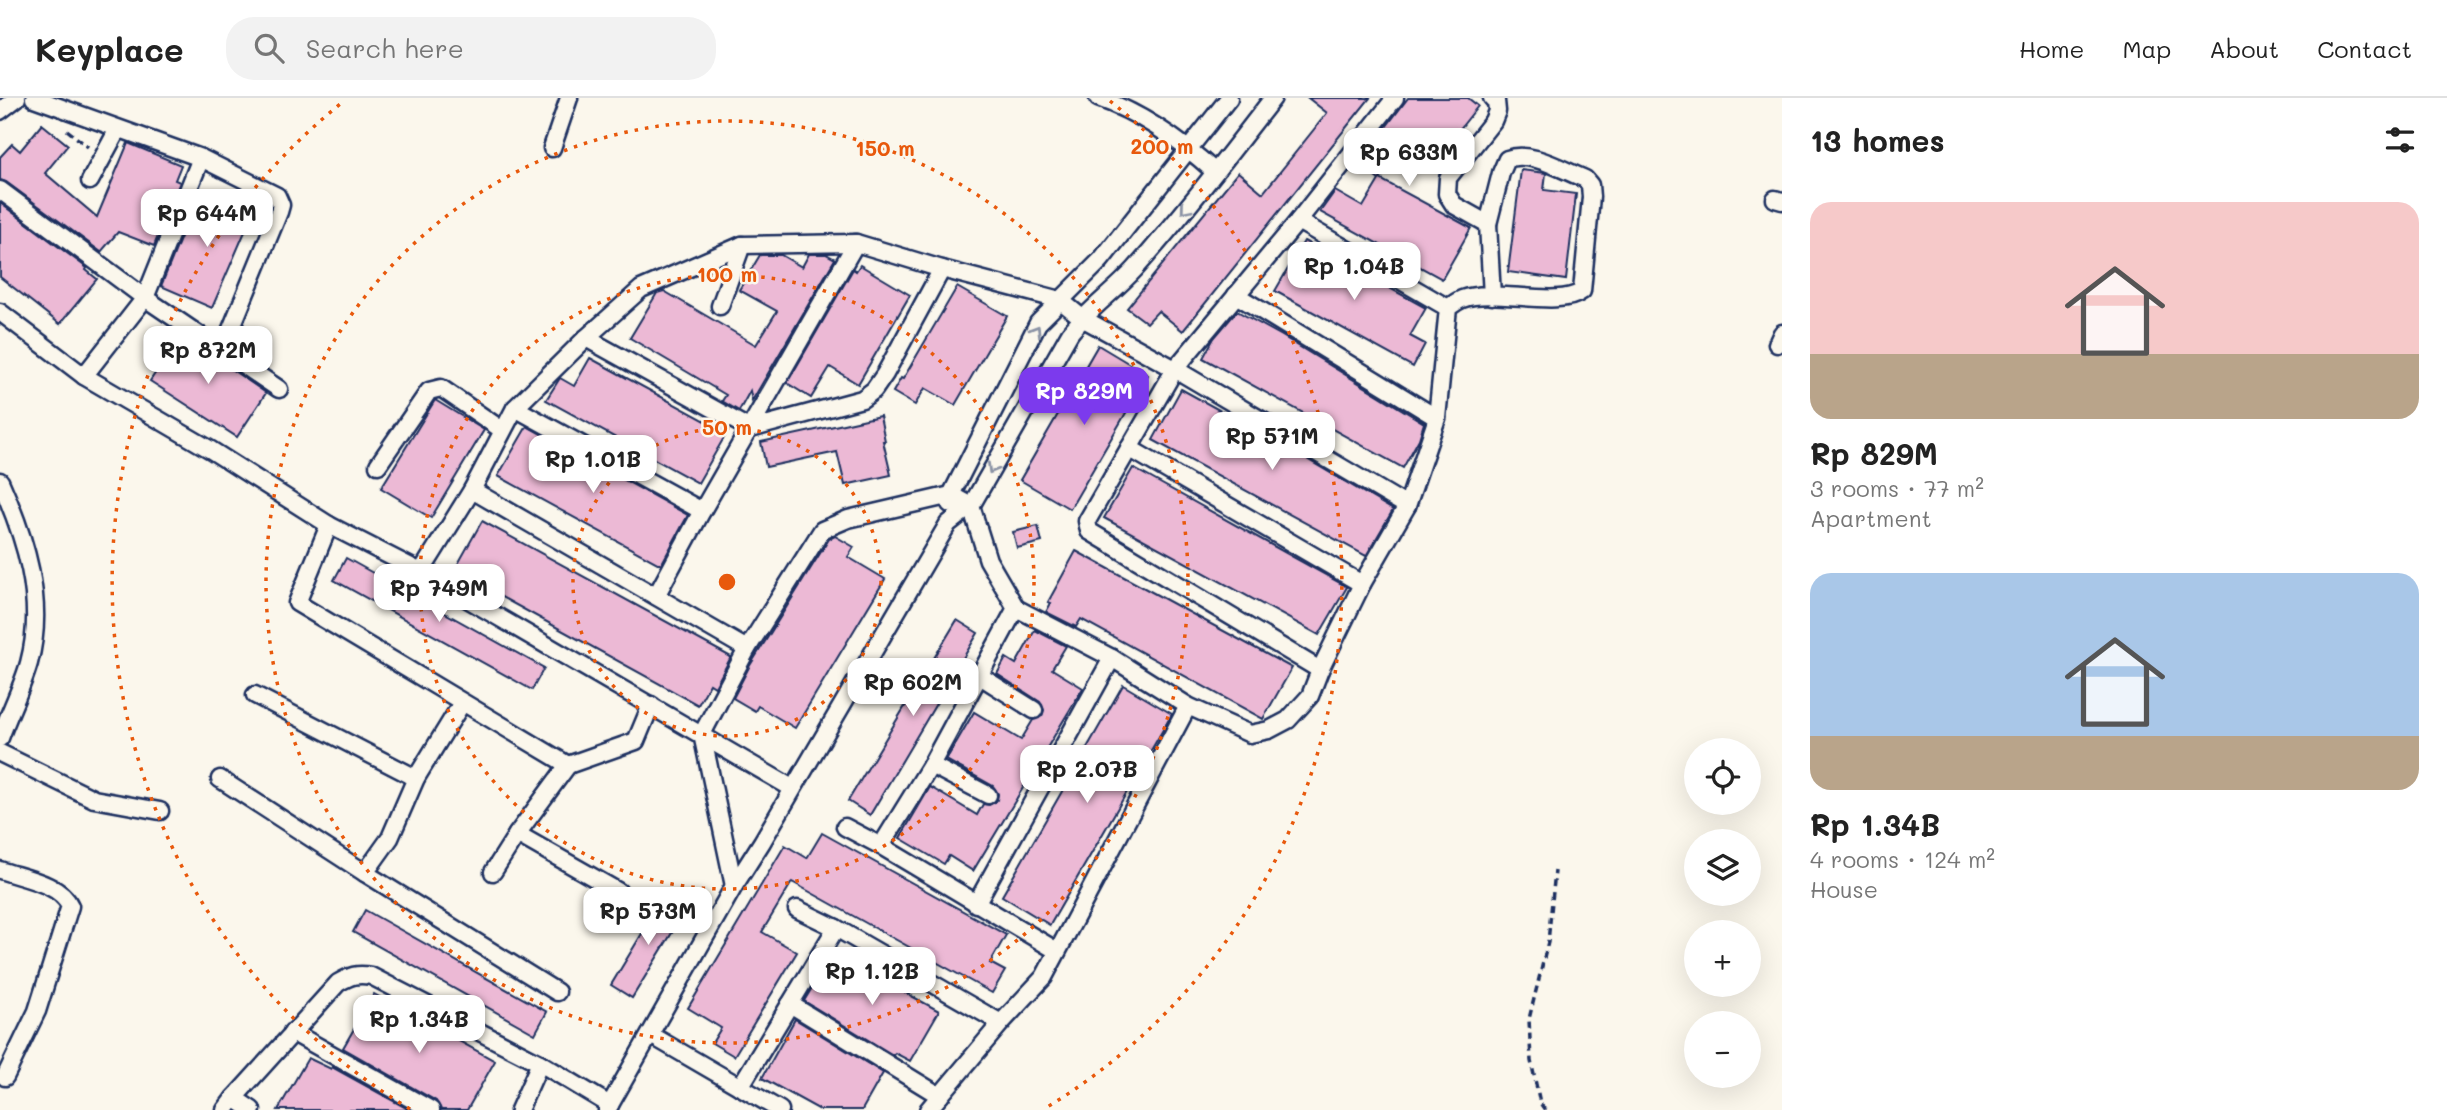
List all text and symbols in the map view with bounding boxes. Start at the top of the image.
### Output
search box [226,17,716,80]
text: Keyplace [35,27,184,70]
icon: search [250,29,288,67]
text: Search here [306,31,464,65]
text: Home [2019,33,2084,64]
text: Map [2122,33,2171,64]
text: About [2209,33,2279,64]
text: Contact [2317,33,2412,64]
text: 13 homes [1810,120,1945,160]
icon: filters [2381,121,2419,159]
pin: Rp 633M [1344,129,1474,188]
text: 200 m [1131,132,1193,159]
text: 150 m [855,134,915,161]
text: Rp 633M [1360,136,1458,166]
pin: Rp 644M [142,190,272,249]
text: Rp 644M [157,197,257,227]
one-way arrow [1180,201,1193,214]
pin: Rp 1.04B [1282,242,1426,302]
icon: home [2052,248,2178,374]
text: Rp 1.04B [1304,250,1404,280]
text: 100 m [697,260,757,287]
one-way arrow [1028,324,1041,337]
pin: Rp 872M [143,327,273,386]
text: Rp 872M [159,334,257,364]
pin: Rp 829M [1019,368,1149,427]
text: Rp 829M [1035,375,1133,405]
pin: Rp 571M [1207,412,1337,472]
text: 50 m [702,413,752,440]
text: Rp 571M [1225,420,1319,450]
text: Rp 829M [1810,433,1938,473]
pin: Rp 1.01B [521,436,665,495]
text: Rp 1.01B [545,443,641,473]
one-way arrow [987,461,1000,474]
text: 3 rooms · 77 m² [1810,473,1984,503]
text: Apartment [1810,503,1932,533]
pin: Rp 749M [374,564,504,624]
centre of rings [715,570,739,594]
text: Rp 749M [390,572,488,602]
icon: home [2052,619,2178,745]
pin: Rp 602M [848,658,978,718]
text: Rp 602M [864,666,962,696]
map controls [1684,738,1761,1088]
button: locate [1684,738,1761,815]
pin: Rp 2.07B [1015,746,1159,805]
text: Rp 2.07B [1036,753,1138,783]
text: Rp 1.34B [1810,804,1940,844]
button: layers [1684,829,1761,906]
text: 4 rooms · 124 m² [1810,844,1995,874]
text: House [1810,874,1878,904]
pin: Rp 573M [583,888,713,947]
text: Rp 573M [599,895,697,925]
button: + [1684,920,1761,997]
pin: Rp 1.12B [800,948,944,1007]
text: Rp 1.12B [825,955,919,985]
pin: Rp 1.34B [347,996,491,1055]
text: Rp 1.34B [369,1003,469,1033]
button: − [1684,1011,1761,1088]

